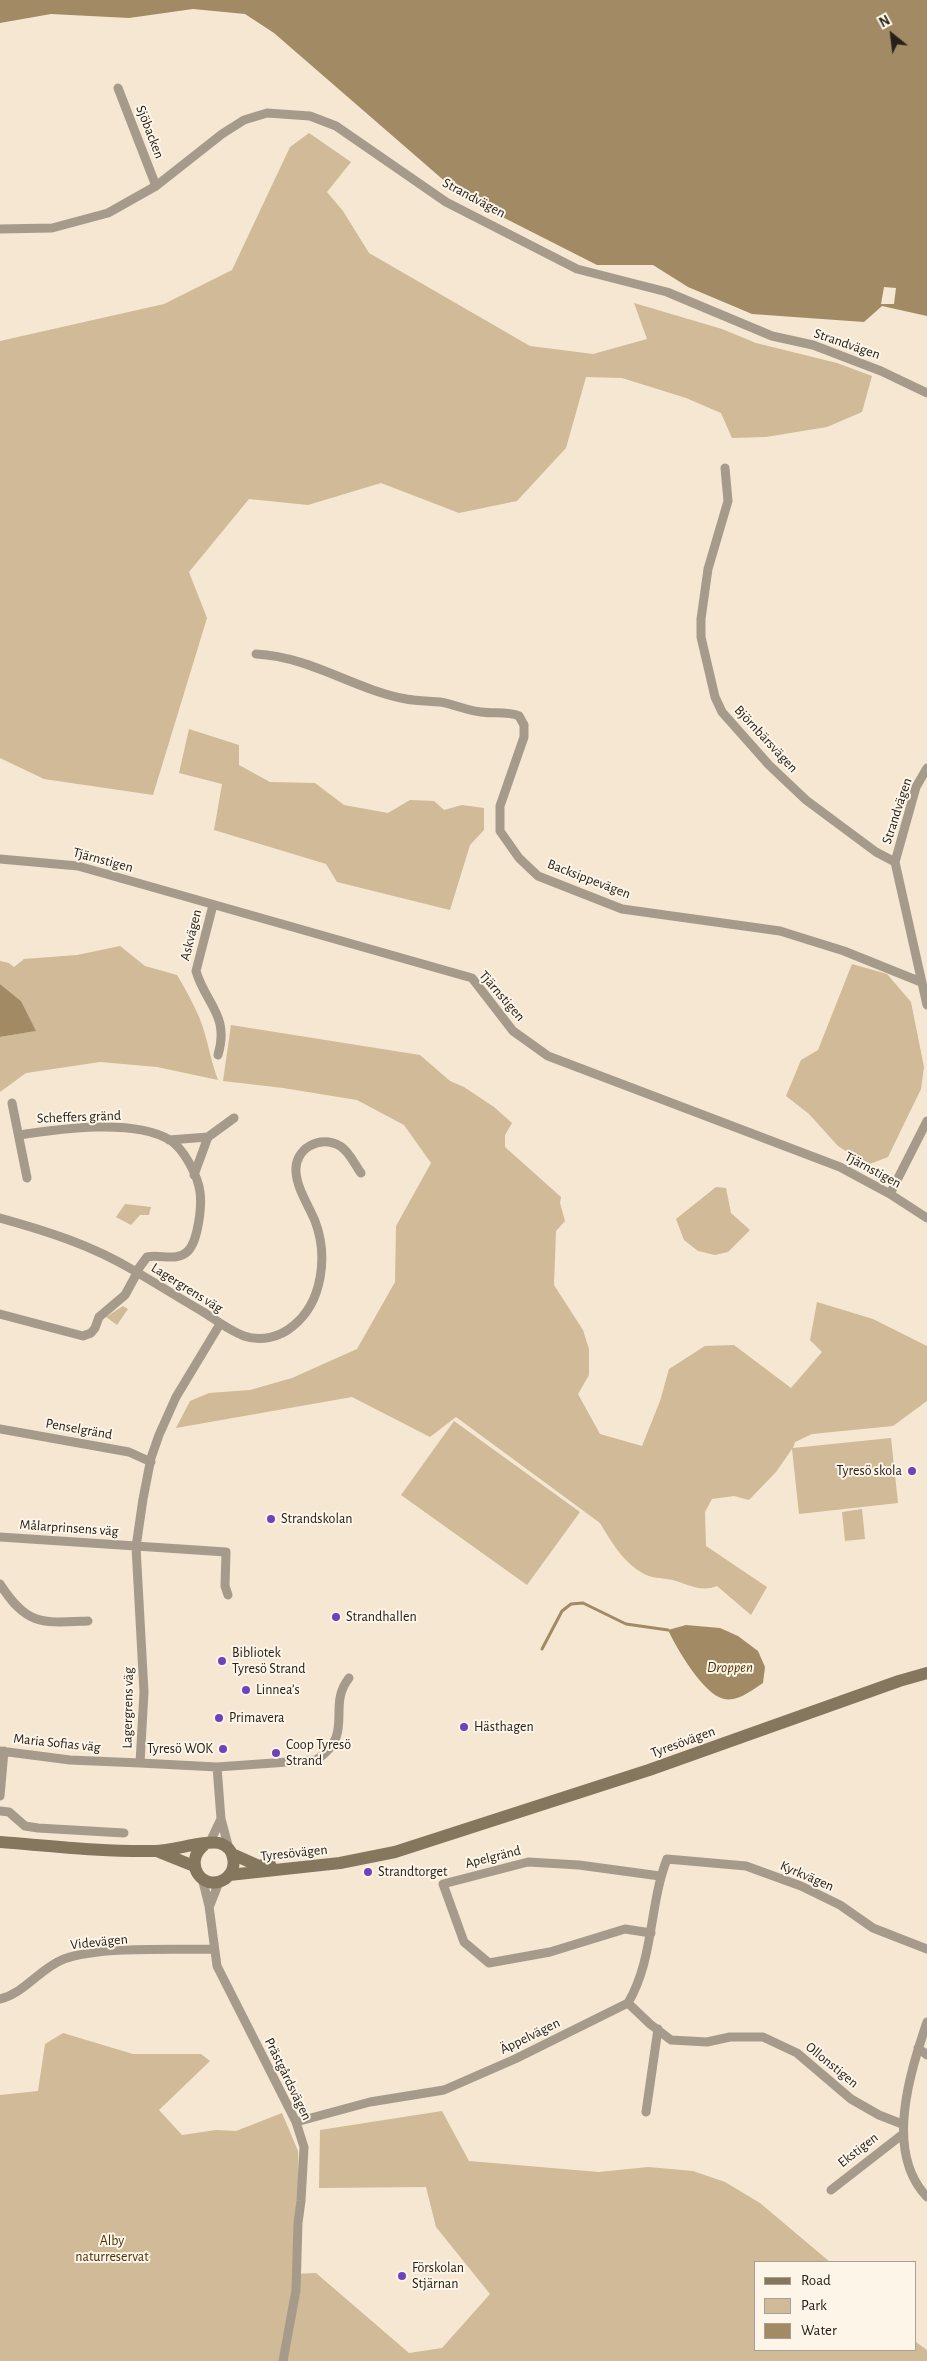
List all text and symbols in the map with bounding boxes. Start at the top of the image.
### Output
north arrow [867,10,917,60]
text: N [877,13,892,30]
street label: Sjöbacken [132,103,168,161]
street label: Strandvägen [440,174,508,222]
street label: Strandvägen [812,325,882,363]
street label: Björnbärsvägen [731,702,801,776]
street label: Strandvägen [878,776,916,846]
street label: Tjärnstigen [71,844,135,876]
street label: Backsippevägen [545,855,633,903]
street label: Askvägen [177,908,205,962]
street label: Tjärnstigen [475,967,529,1025]
street label: Scheffers gränd [37,1107,121,1127]
street label: Tjärnstigen [842,1148,904,1192]
street label: Lagergrens väg [148,1259,226,1317]
street label: Penselgränd [44,1415,114,1443]
place label: Tyresö skola [837,1463,902,1479]
marker: Tyresö skola [906,1465,918,1477]
place label: Strandskolan [281,1511,352,1527]
marker: Strandskolan [265,1513,277,1525]
street label: Målarprinsens väg [19,1516,119,1540]
place label: Strandhallen [346,1609,417,1625]
marker: Strandhallen [330,1611,342,1623]
place label: Bibliotek Tyresö Strand [232,1645,305,1678]
marker: Bibliotek Tyresö Strand [216,1655,228,1667]
water label: Droppen [707,1658,753,1676]
street label: Lagergrens väg [119,1667,137,1749]
place label: Linnea’s [256,1682,300,1698]
marker: Linnea’s [240,1684,252,1696]
place label: Primavera [229,1710,285,1726]
marker: Primavera [213,1712,225,1724]
place label: Hästhagen [474,1719,534,1735]
marker: Hästhagen [458,1721,470,1733]
street label: Tyresövägen [648,1723,718,1761]
street label: Maria Sofias väg [13,1730,101,1756]
place label: Coop Tyresö Strand [286,1737,351,1770]
place label: Tyresö WOK [147,1741,213,1757]
marker: Tyresö WOK [217,1743,229,1755]
marker: Coop Tyresö Strand [270,1747,282,1759]
street label: Tyresövägen [260,1841,328,1865]
street label: Apelgränd [463,1842,523,1872]
street label: Kyrkvägen [778,1857,836,1895]
place label: Strandtorget [378,1864,448,1880]
marker: Strandtorget [362,1866,374,1878]
street label: Videvägen [69,1931,129,1953]
street label: Äppelvägen [497,2014,563,2058]
street label: Prästgårdsvägen [261,2035,315,2123]
street label: Ollonstigen [802,2039,862,2091]
street label: Ekstigen [834,2129,882,2171]
park label: Alby naturreservat [75,2233,149,2266]
place label: Förskolan Stjärnan [412,2260,464,2292]
legend [754,2261,917,2351]
marker: Förskolan Stjärnan [396,2270,408,2282]
text: Road [801,2273,831,2288]
text: Park [801,2298,827,2313]
text: Water [801,2323,837,2338]

